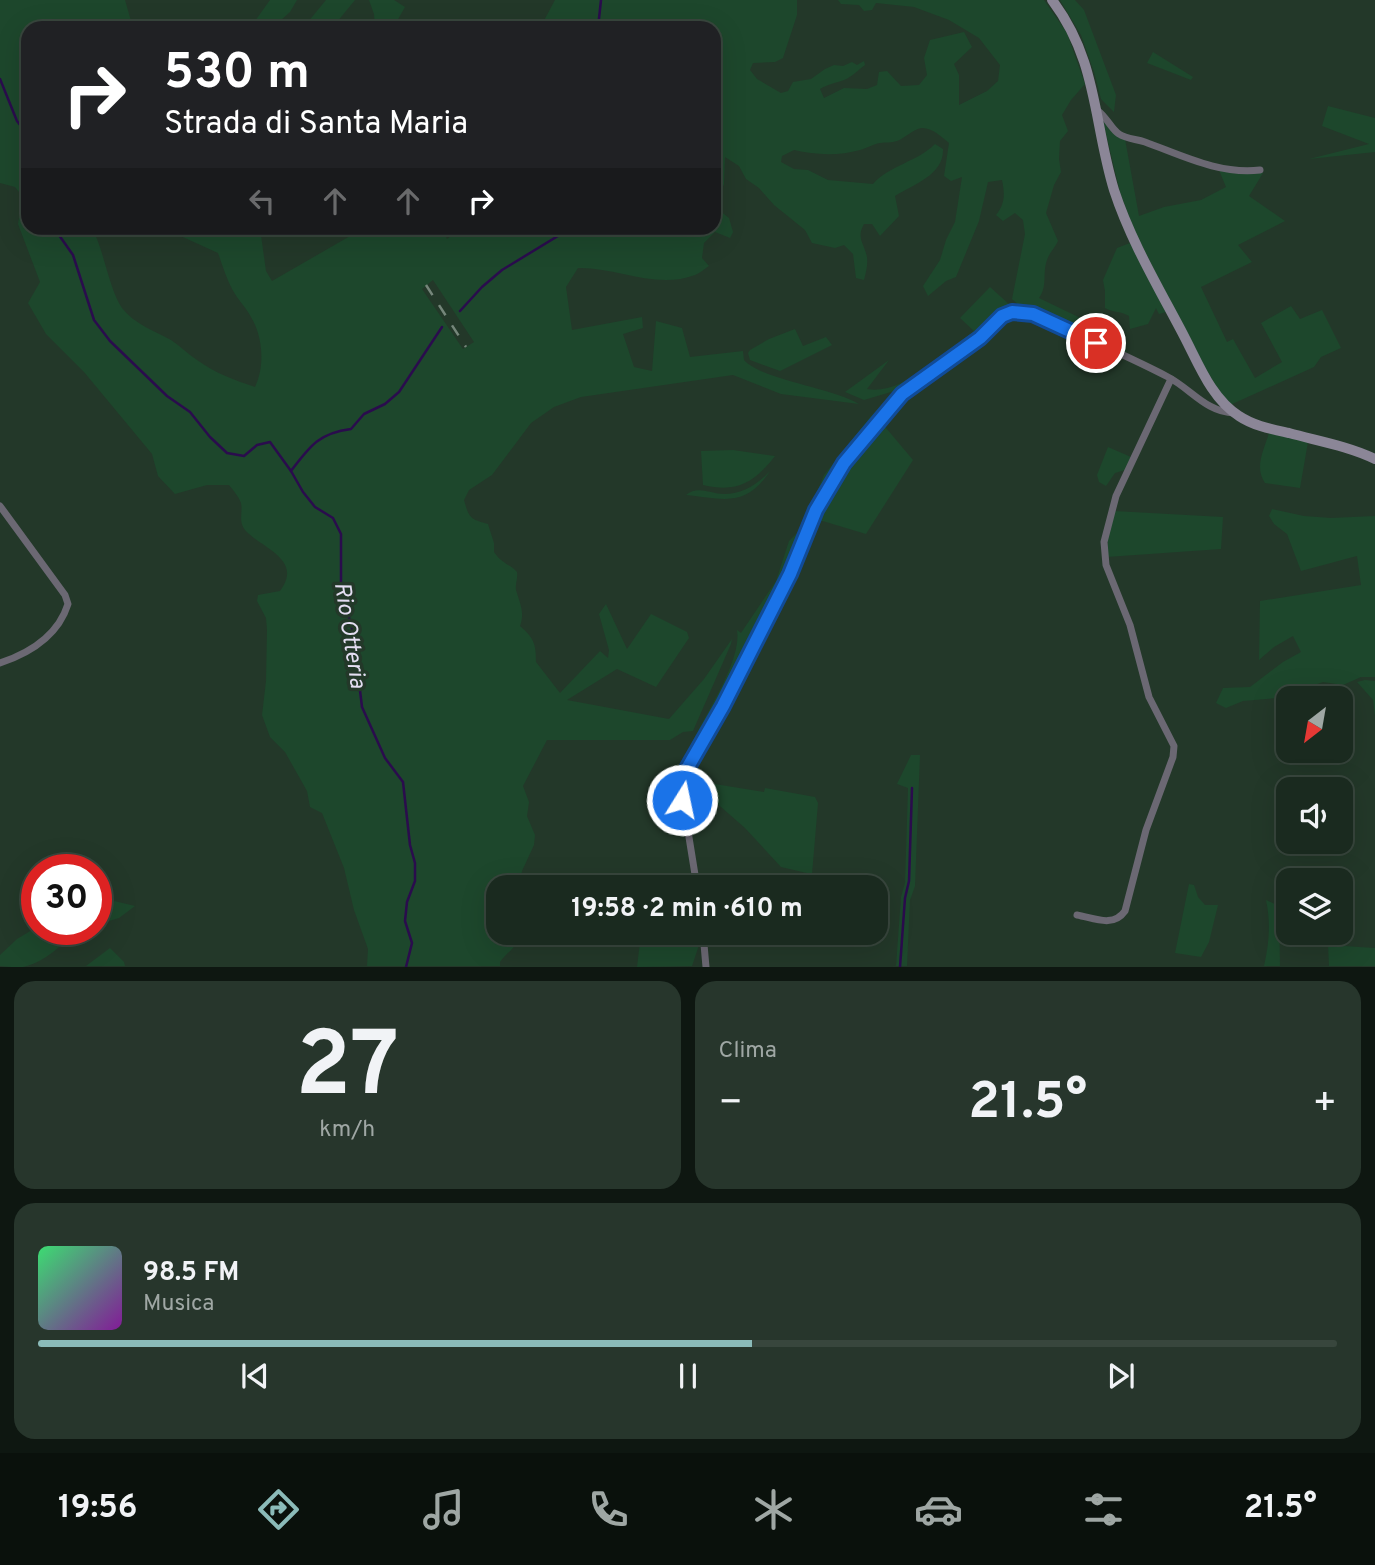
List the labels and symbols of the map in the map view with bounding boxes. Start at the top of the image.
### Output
pin [1066,313,1126,373]
water label: Rio Otteria [326,580,371,691]
north arrow [1276,686,1353,763]
position arrow [645,763,719,837]
speed limit sign: 30 [21,854,112,945]

